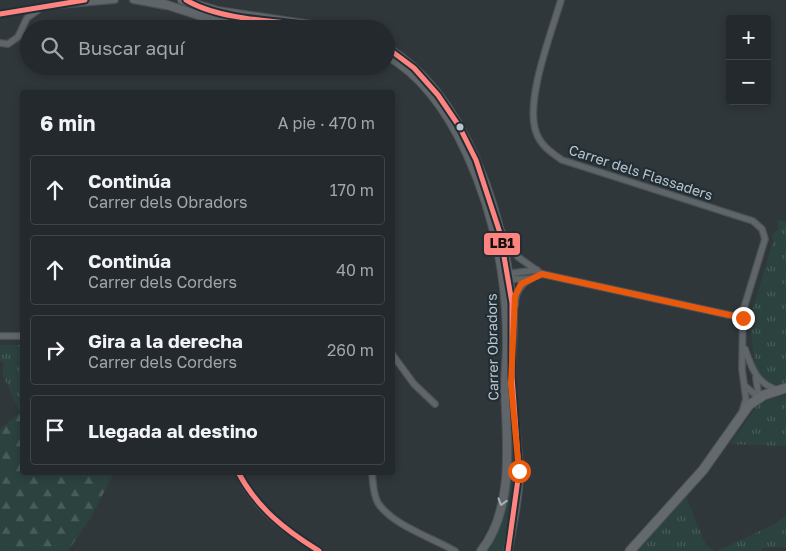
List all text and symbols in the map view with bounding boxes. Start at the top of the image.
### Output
map controls [726,15,771,105]
button: + [726,15,771,60]
search box [20,20,395,75]
icon: search [38,34,66,62]
text: Buscar aquí [78,36,185,59]
button: − [726,60,771,105]
text: 6 min [40,110,95,136]
text: A pie · 470 m [278,113,375,133]
unlabelled marker [455,122,465,132]
street label: Carrer dels Flassaders [567,141,715,203]
text: Continúa [88,169,171,192]
icon: ahead [41,176,69,204]
text: 170 m [330,180,374,200]
text: Carrer dels Obradors [88,192,247,212]
line badge: LB1 [483,232,521,256]
text: LB1 [489,234,515,251]
text: Continúa [88,249,171,272]
icon: ahead [41,256,69,284]
text: 40 m [336,260,374,280]
text: Carrer dels Corders [88,272,237,292]
street label: Carrer Obradors [483,293,501,401]
route end [732,307,755,330]
text: Gira a la derecha [88,329,243,352]
icon: right [41,336,69,364]
text: 260 m [327,340,374,360]
text: Carrer dels Corders [88,352,237,372]
icon: arrive [41,416,69,444]
text: Llegada al destino [88,419,258,442]
route start [508,460,531,483]
one-way arrow [497,497,508,506]

